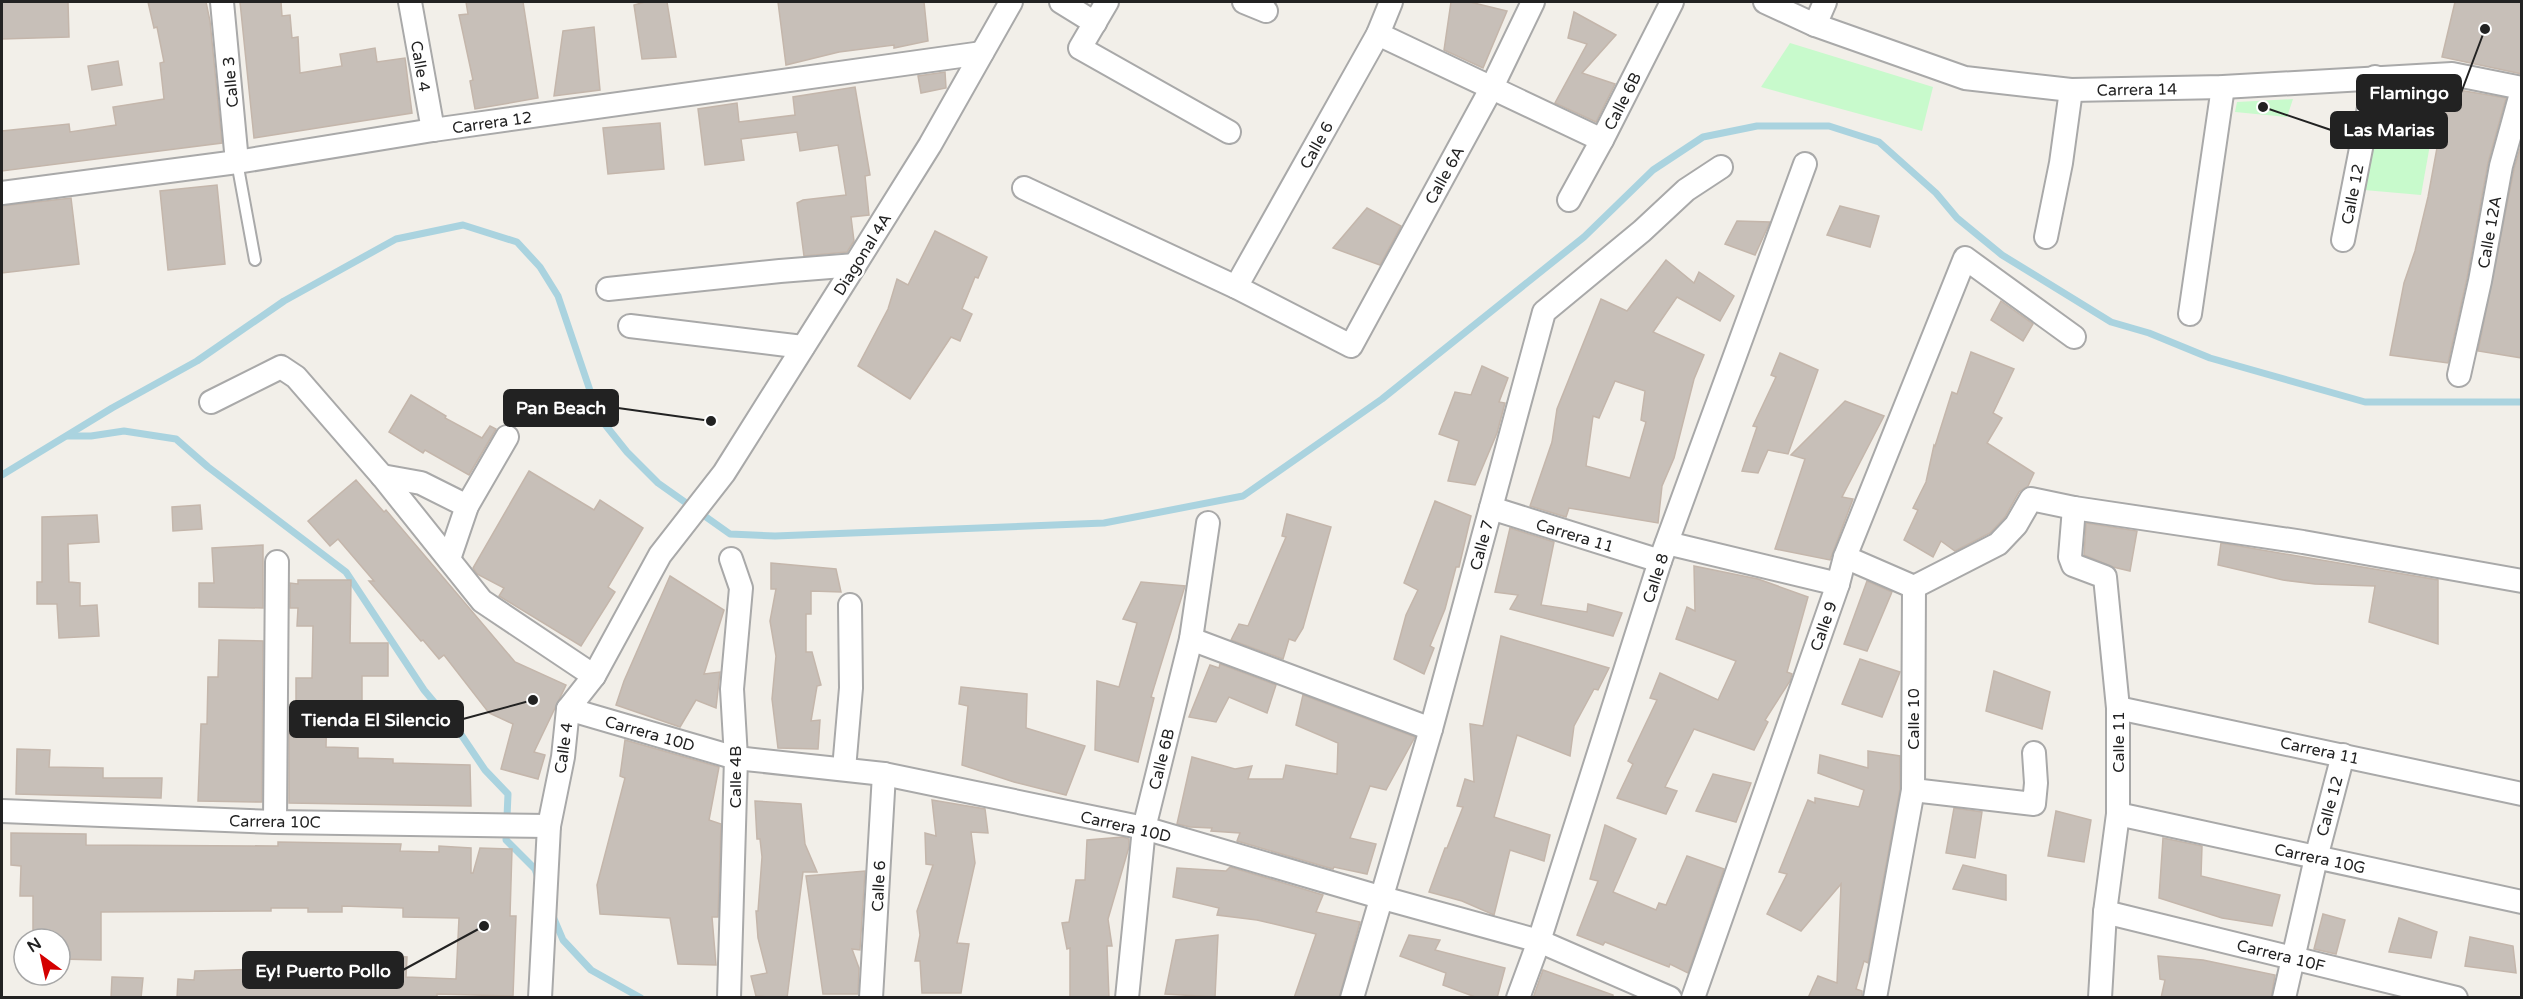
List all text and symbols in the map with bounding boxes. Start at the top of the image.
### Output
street label: Calle 4 [406,39,434,93]
street label: Calle 3 [219,55,243,108]
street label: Calle 6B [1600,69,1646,134]
callout: Flamingo [2357,75,2461,111]
street label: Carrera 14 [2097,79,2177,101]
text: Flamingo [2369,82,2449,104]
street label: Carrera 12 [451,107,533,138]
callout: Las Marias [2331,112,2447,148]
street label: Calle 6 [1296,118,1338,173]
text: Las Marias [2343,119,2435,141]
street label: Calle 6A [1421,143,1469,208]
street label: Calle 12 [2337,162,2369,226]
street label: Calle 12A [2474,194,2506,270]
street label: Diagonal 4A [830,210,896,299]
callout: Pan Beach [504,390,618,426]
text: Pan Beach [516,397,606,419]
street label: Carrera 11 [1533,515,1616,557]
street label: Calle 7 [1466,518,1498,573]
street label: Calle 8 [1639,551,1673,606]
street label: Calle 9 [1806,599,1842,654]
street label: Calle 10 [1904,688,1924,750]
callout: Tienda El Silencio [290,701,463,737]
text: Tienda El Silencio [300,709,451,731]
street label: Calle 11 [2109,711,2129,773]
street label: Carrera 10D [602,712,697,756]
street label: Calle 4 [551,721,577,775]
street label: Calle 6B [1145,727,1179,792]
street label: Carrera 11 [2278,733,2361,769]
street label: Calle 4B [726,746,746,808]
street label: Calle 12 [2312,774,2348,839]
street label: Carrera 10D [1078,807,1173,847]
street label: Carrera 10C [229,811,321,833]
street label: Carrera 10G [2272,840,2367,878]
street label: Calle 6 [868,860,890,912]
north arrow [12,927,72,987]
text: N [24,933,45,957]
street label: Carrera 10F [2235,935,2327,977]
callout: Ey! Puerto Pollo [243,952,403,988]
text: Ey! Puerto Pollo [255,960,391,982]

